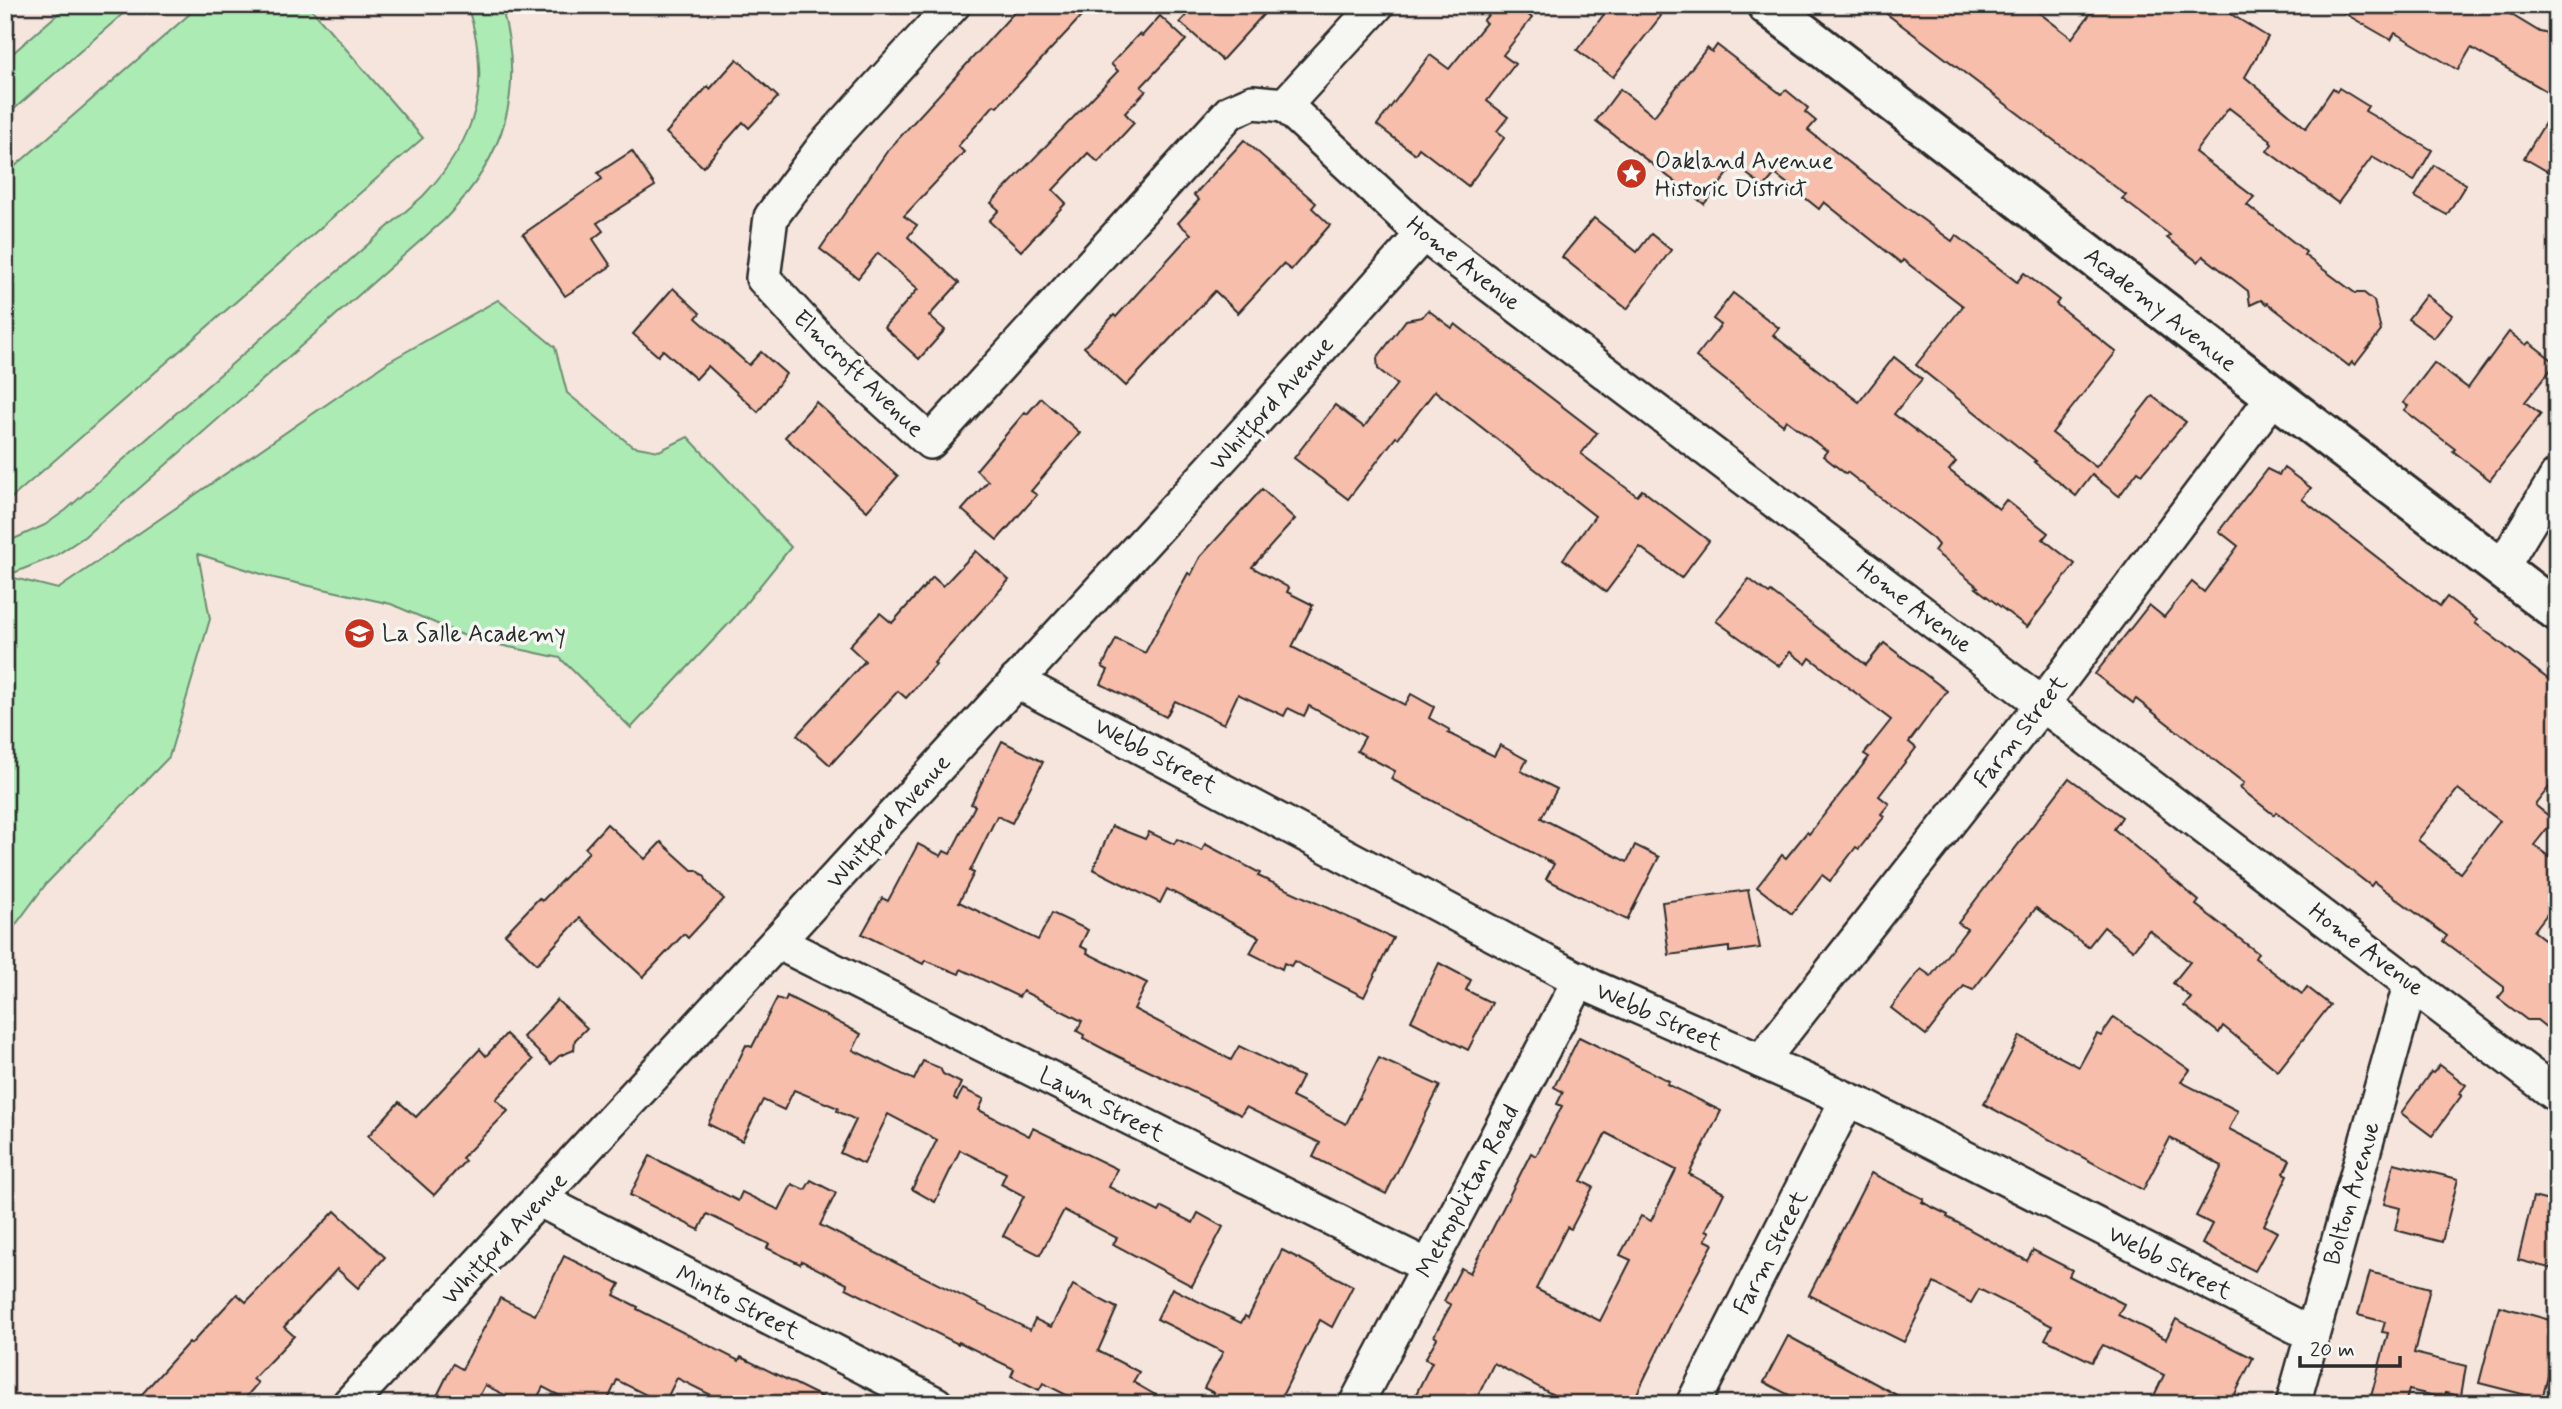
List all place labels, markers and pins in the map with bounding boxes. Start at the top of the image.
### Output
place label: Oakland Avenue Historic District [1655,146,1834,205]
place icon: Oakland Avenue Historic District [1615,157,1649,191]
school or university icon: La Salle Academy [342,616,376,650]
place label: La Salle Academy [382,619,566,650]

